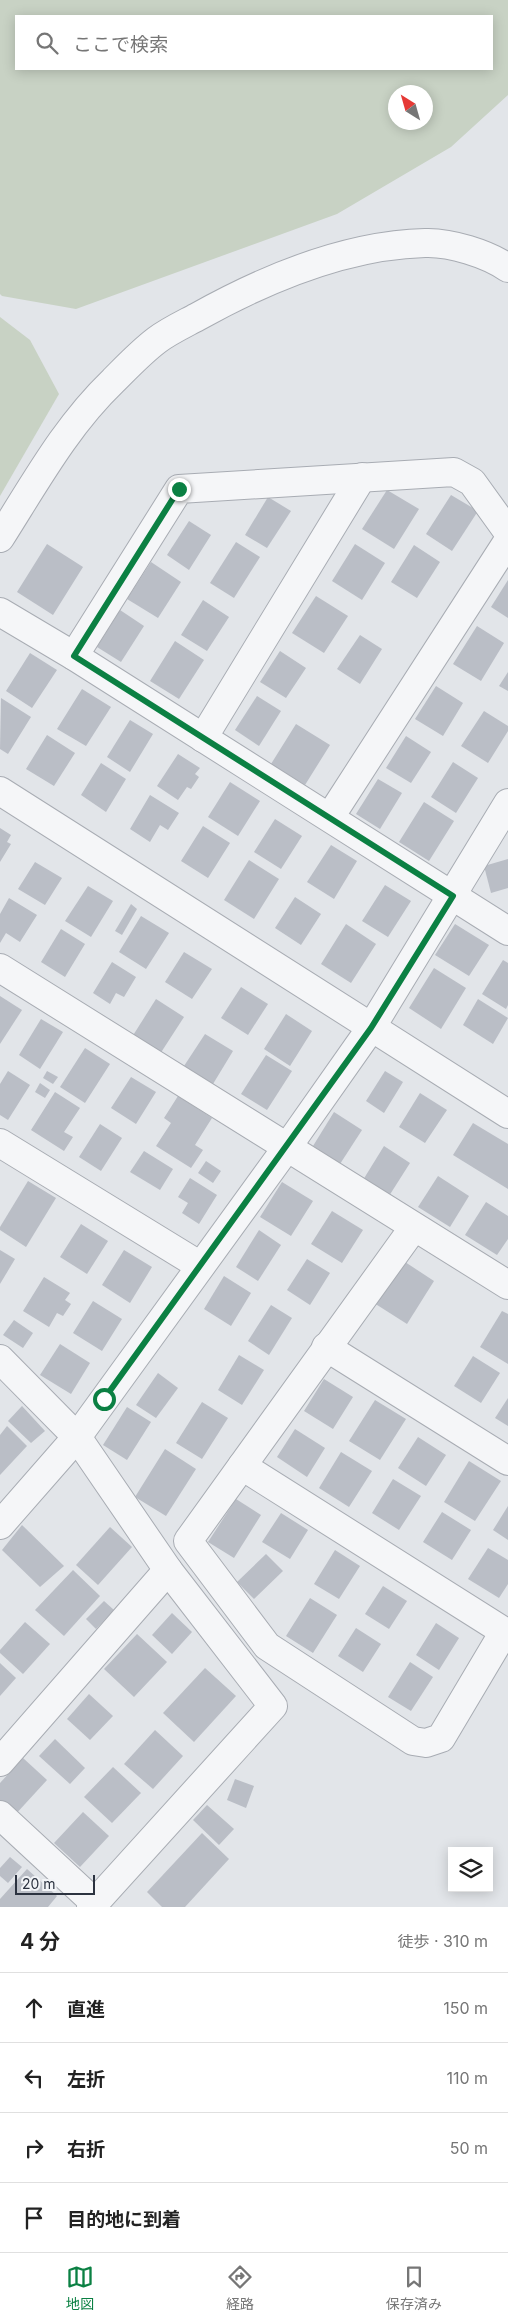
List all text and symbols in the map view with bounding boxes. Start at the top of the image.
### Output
search box [15,15,493,70]
icon: search [33,29,61,57]
text: ここで検索 [73,33,168,56]
north arrow [388,85,433,130]
route end [168,478,191,501]
route start [93,1388,116,1411]
map controls [448,1847,493,1892]
button: layers [448,1847,493,1892]
scale bar [15,1872,95,1895]
text: 20 m [22,1875,56,1892]
text: 4 分 [20,1929,60,1954]
text: 徒歩 · 310 m [397,1931,488,1951]
icon: ahead [20,1994,48,2022]
text: 直進 [67,1998,105,2021]
text: 150 m [443,1998,488,2018]
icon: left [20,2064,48,2092]
text: 左折 [67,2068,105,2091]
text: 110 m [446,2068,488,2088]
icon: right [20,2134,48,2162]
text: 右折 [67,2138,105,2161]
text: 50 m [450,2138,488,2158]
icon: arrive [20,2204,48,2232]
text: 目的地に到着 [67,2208,181,2231]
tab: 地図 [66,2263,94,2313]
tab: 経路 [226,2263,254,2313]
tab: 保存済み [386,2263,442,2313]

